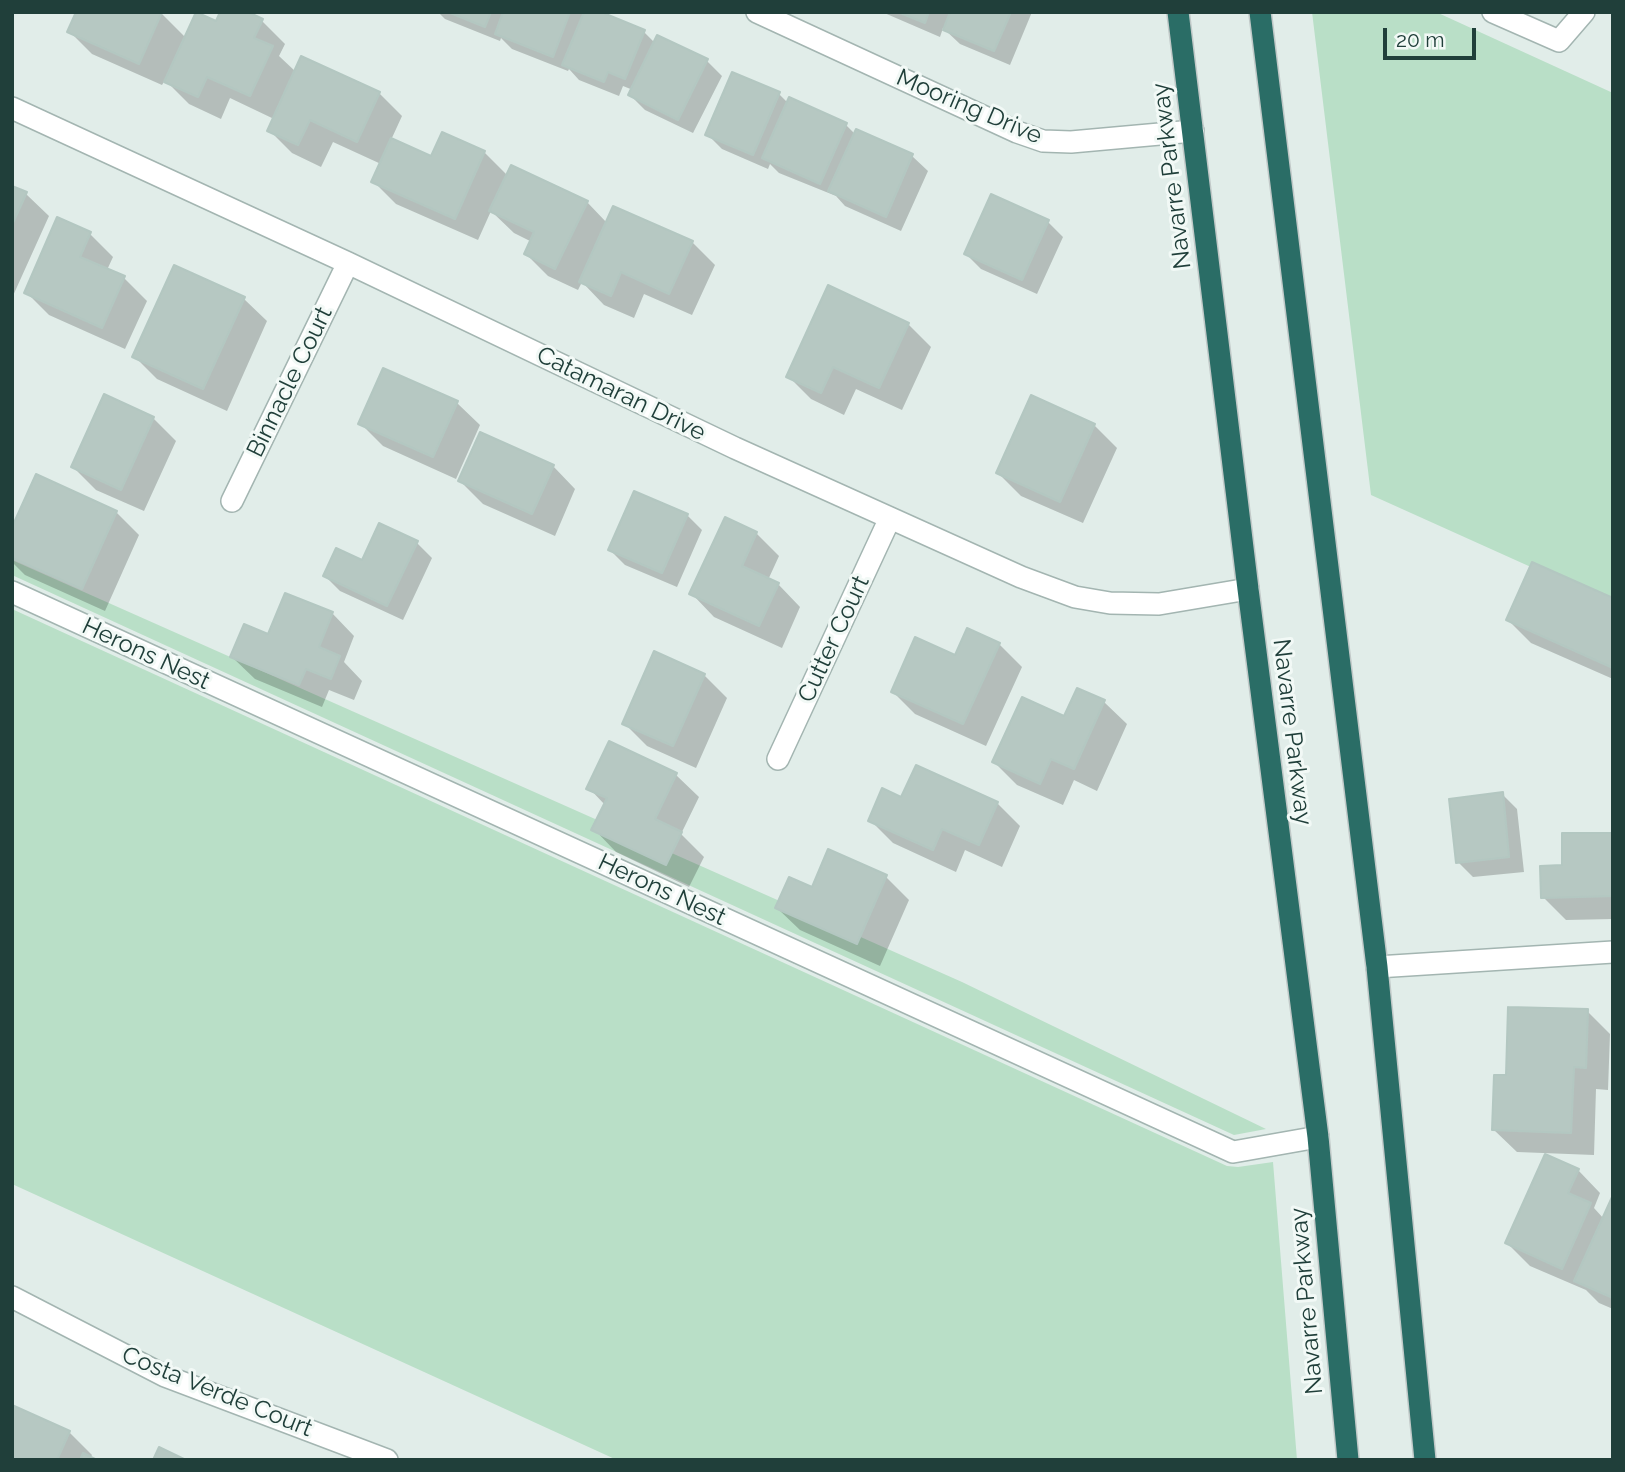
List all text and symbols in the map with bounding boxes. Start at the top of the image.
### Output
scale bar [1387,14,1480,58]
text: 20 m [1396,27,1444,52]
street label: Mooring Drive [892,63,1046,151]
street label: Navarre Parkway [1146,81,1198,271]
street label: Binnacle Court [241,302,339,462]
street label: Catamaran Drive [532,341,710,447]
street label: Cutter Court [792,571,876,707]
street label: Herons Nest [78,612,214,696]
street label: Navarre Parkway [1266,637,1318,827]
street label: Herons Nest [594,848,730,932]
street label: Navarre Parkway [1284,1206,1330,1396]
street label: Costa Verde Court [117,1341,317,1443]

